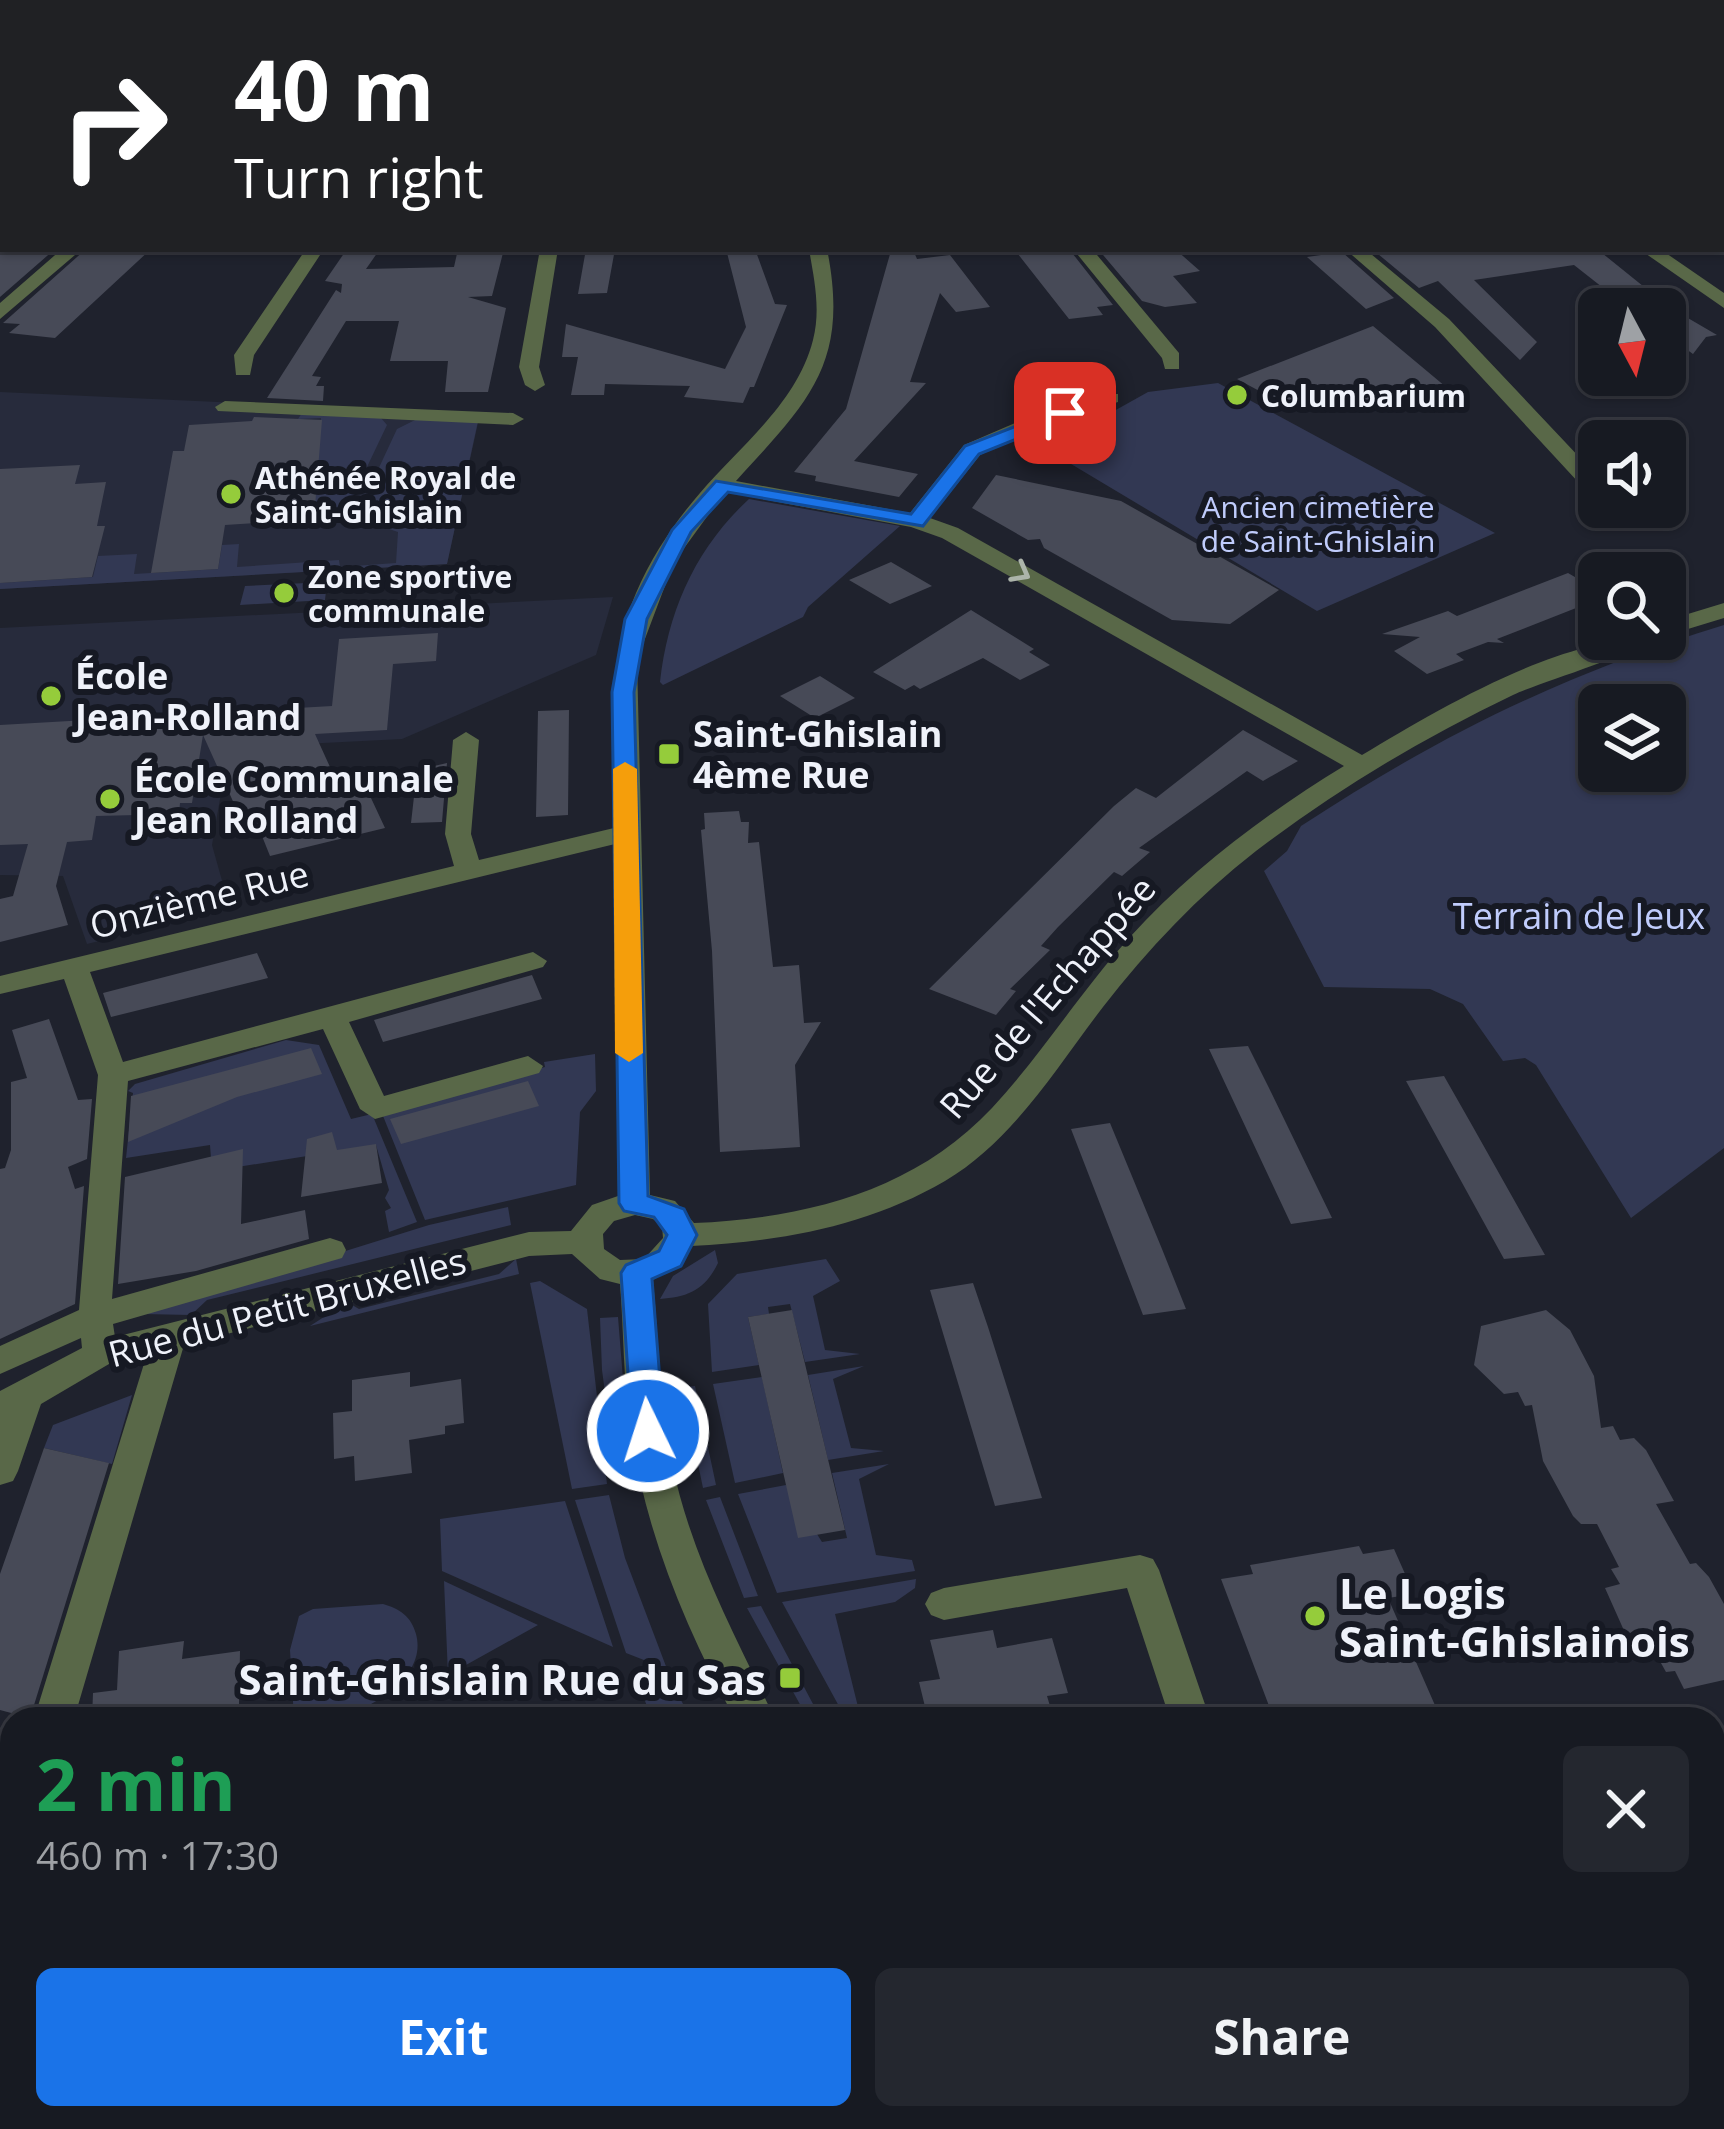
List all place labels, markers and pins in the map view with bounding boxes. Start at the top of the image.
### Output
pin [1014,362,1116,464]
place label: Columbarium [1261,375,1466,416]
marker: Columbarium [1224,382,1250,408]
place label: Athénée Royal de Saint-Ghislain [255,457,516,532]
marker: Athénée Royal de Saint-Ghislain [218,481,244,507]
place label: Zone sportive communale [308,556,512,631]
marker: Zone sportive communale [271,580,297,606]
place label: École Jean-Rolland [72,651,301,741]
marker: École Jean-Rolland [38,683,64,709]
place label: Saint-Ghislain 4ème Rue [693,709,942,799]
marker: Saint-Ghislain 4ème Rue [656,741,682,767]
place label: École Communale Jean Rolland [131,754,454,844]
marker: École Communale Jean Rolland [97,786,123,812]
place label: Le Logis Saint-Ghislainois [1339,1564,1690,1669]
marker: Le Logis Saint-Ghislainois [1302,1603,1328,1629]
place label: Saint-Ghislain Rue du Sas [239,1650,766,1707]
marker: Saint-Ghislain Rue du Sas [777,1665,803,1691]

